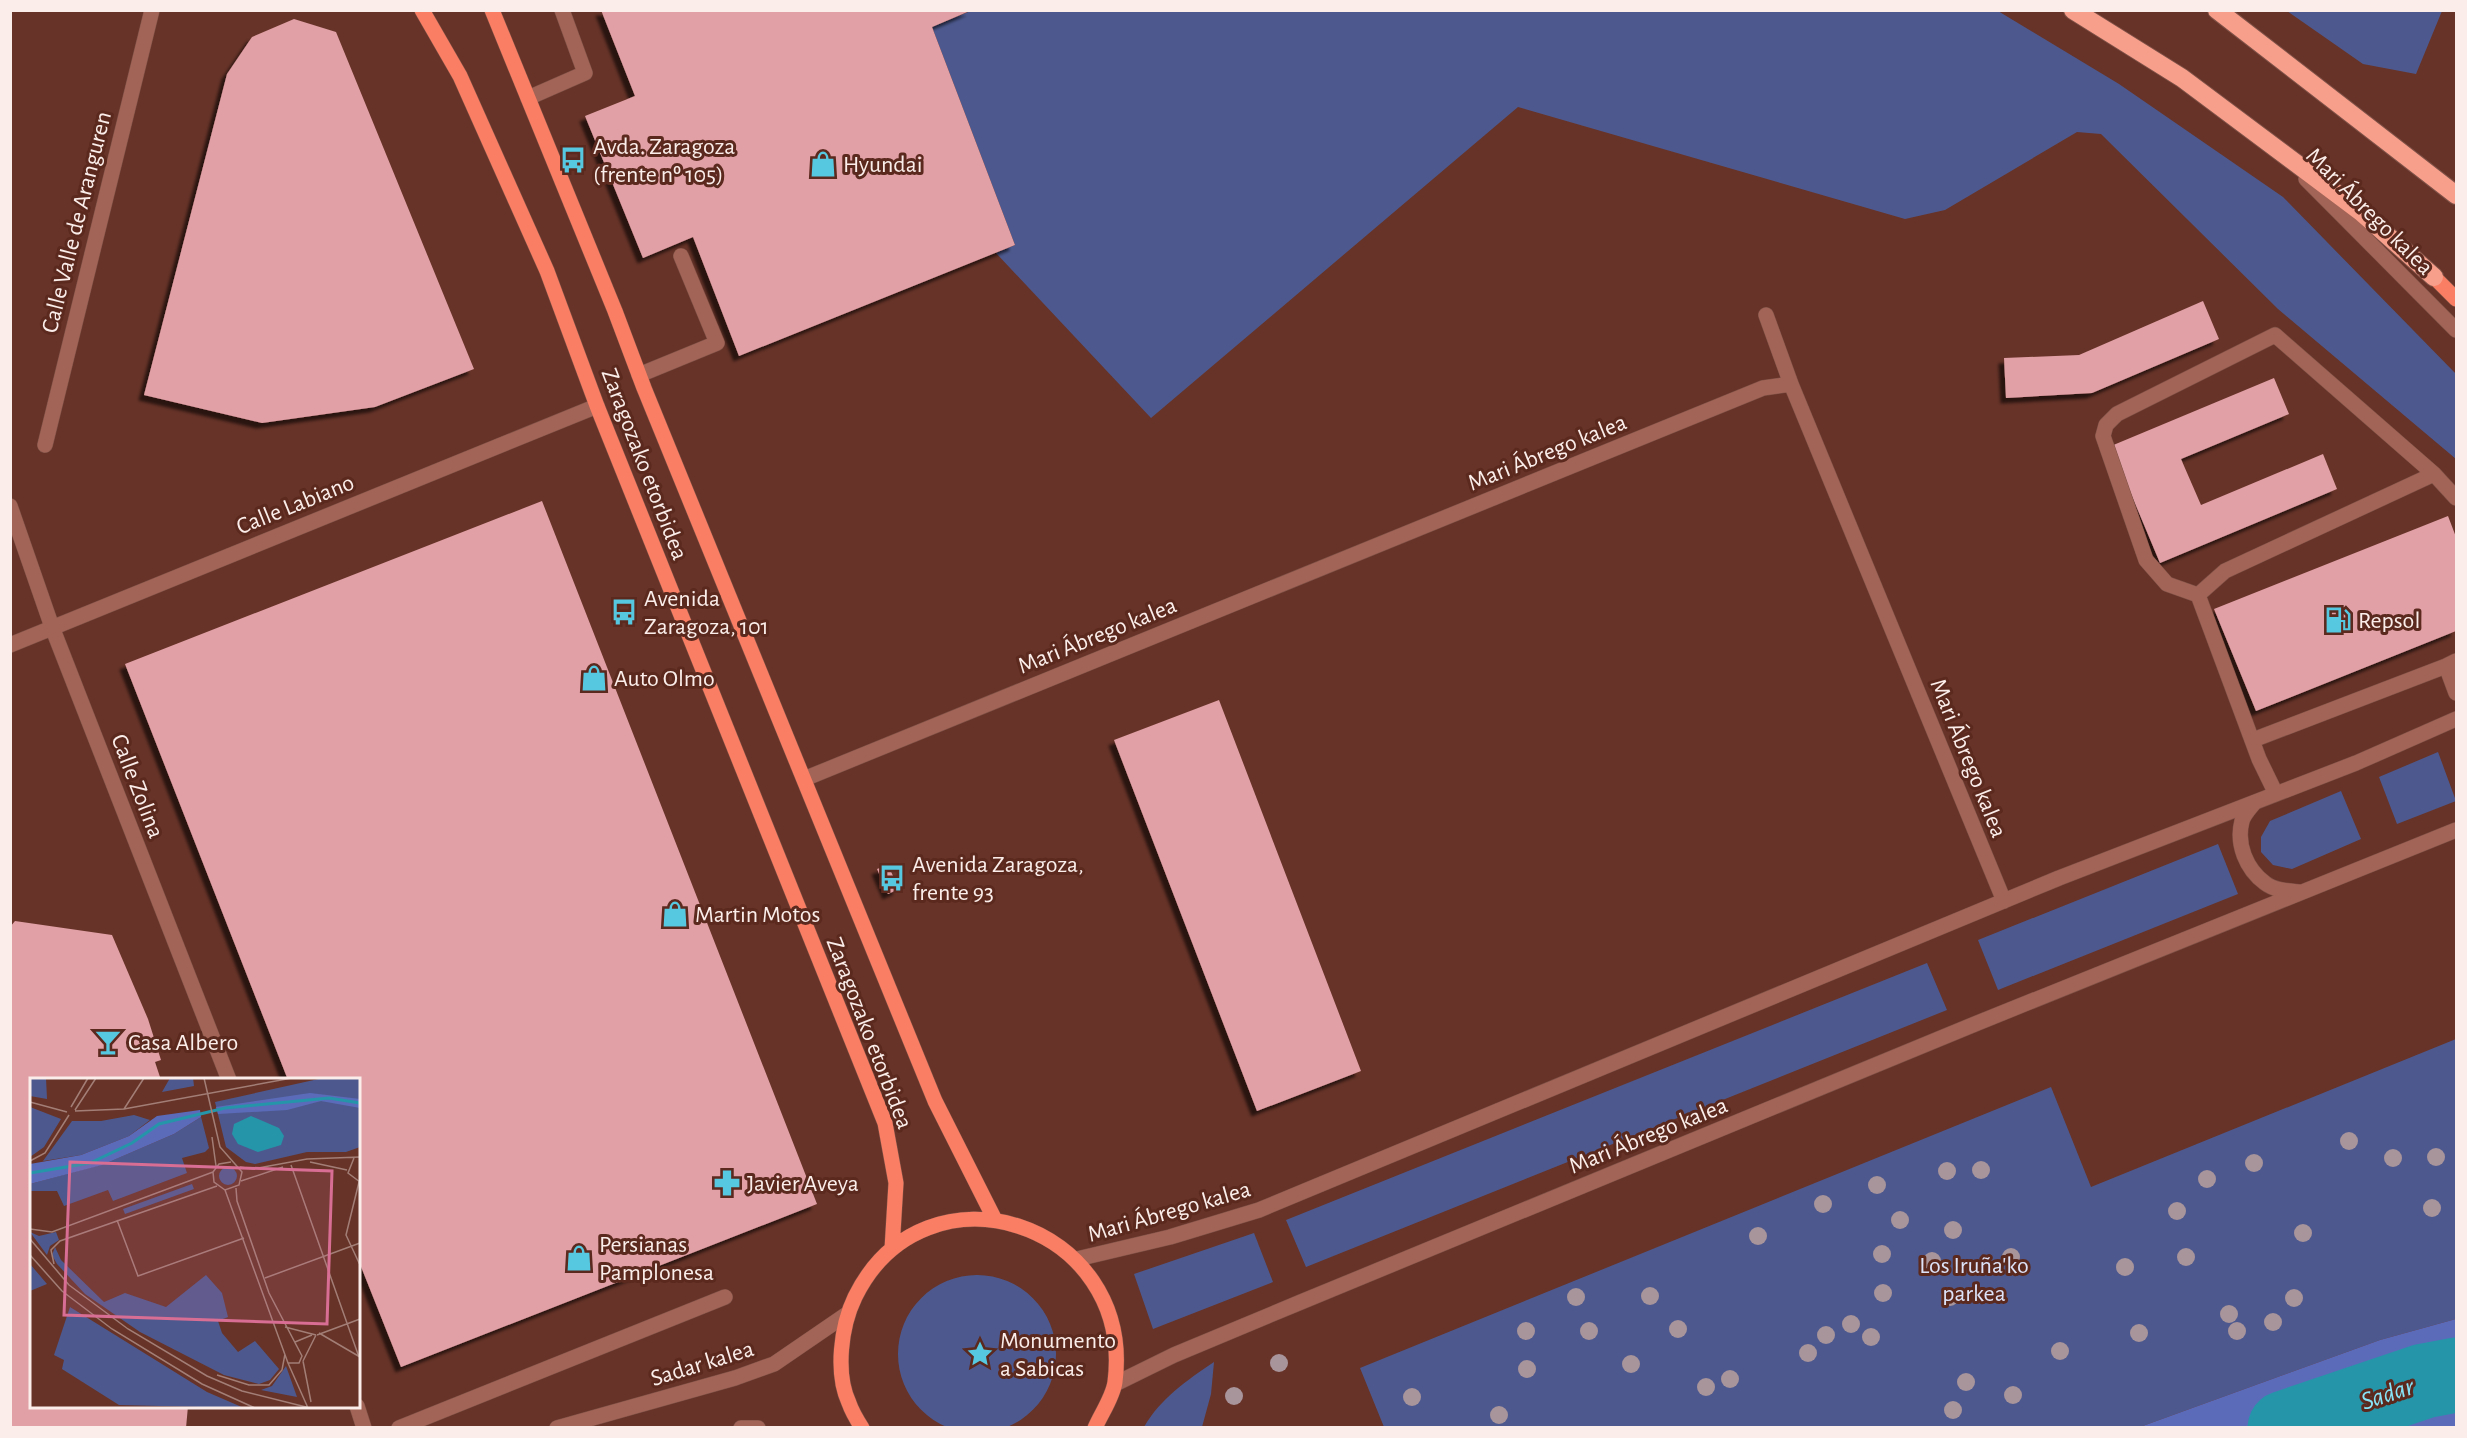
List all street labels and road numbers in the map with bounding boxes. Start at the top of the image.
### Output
street label: Calle Valle de Aranguren [38,109,116,335]
street label: Mari Ábrego kalea [2301,142,2439,280]
street label: Zaragozako etorbidea [596,365,692,563]
street label: Mari Ábrego kalea [1464,408,1630,496]
street label: Calle Labiano [233,470,358,539]
street label: Mari Ábrego kalea [1014,591,1180,679]
street label: Mari Ábrego kalea [1925,675,2013,841]
street label: Calle Zolina [106,731,168,842]
street label: Zaragozako etorbidea [821,934,917,1132]
street label: Mari Ábrego kalea [1565,1091,1731,1179]
street label: Mari Ábrego kalea [1084,1175,1254,1247]
street label: Sadar kalea [648,1337,757,1391]

